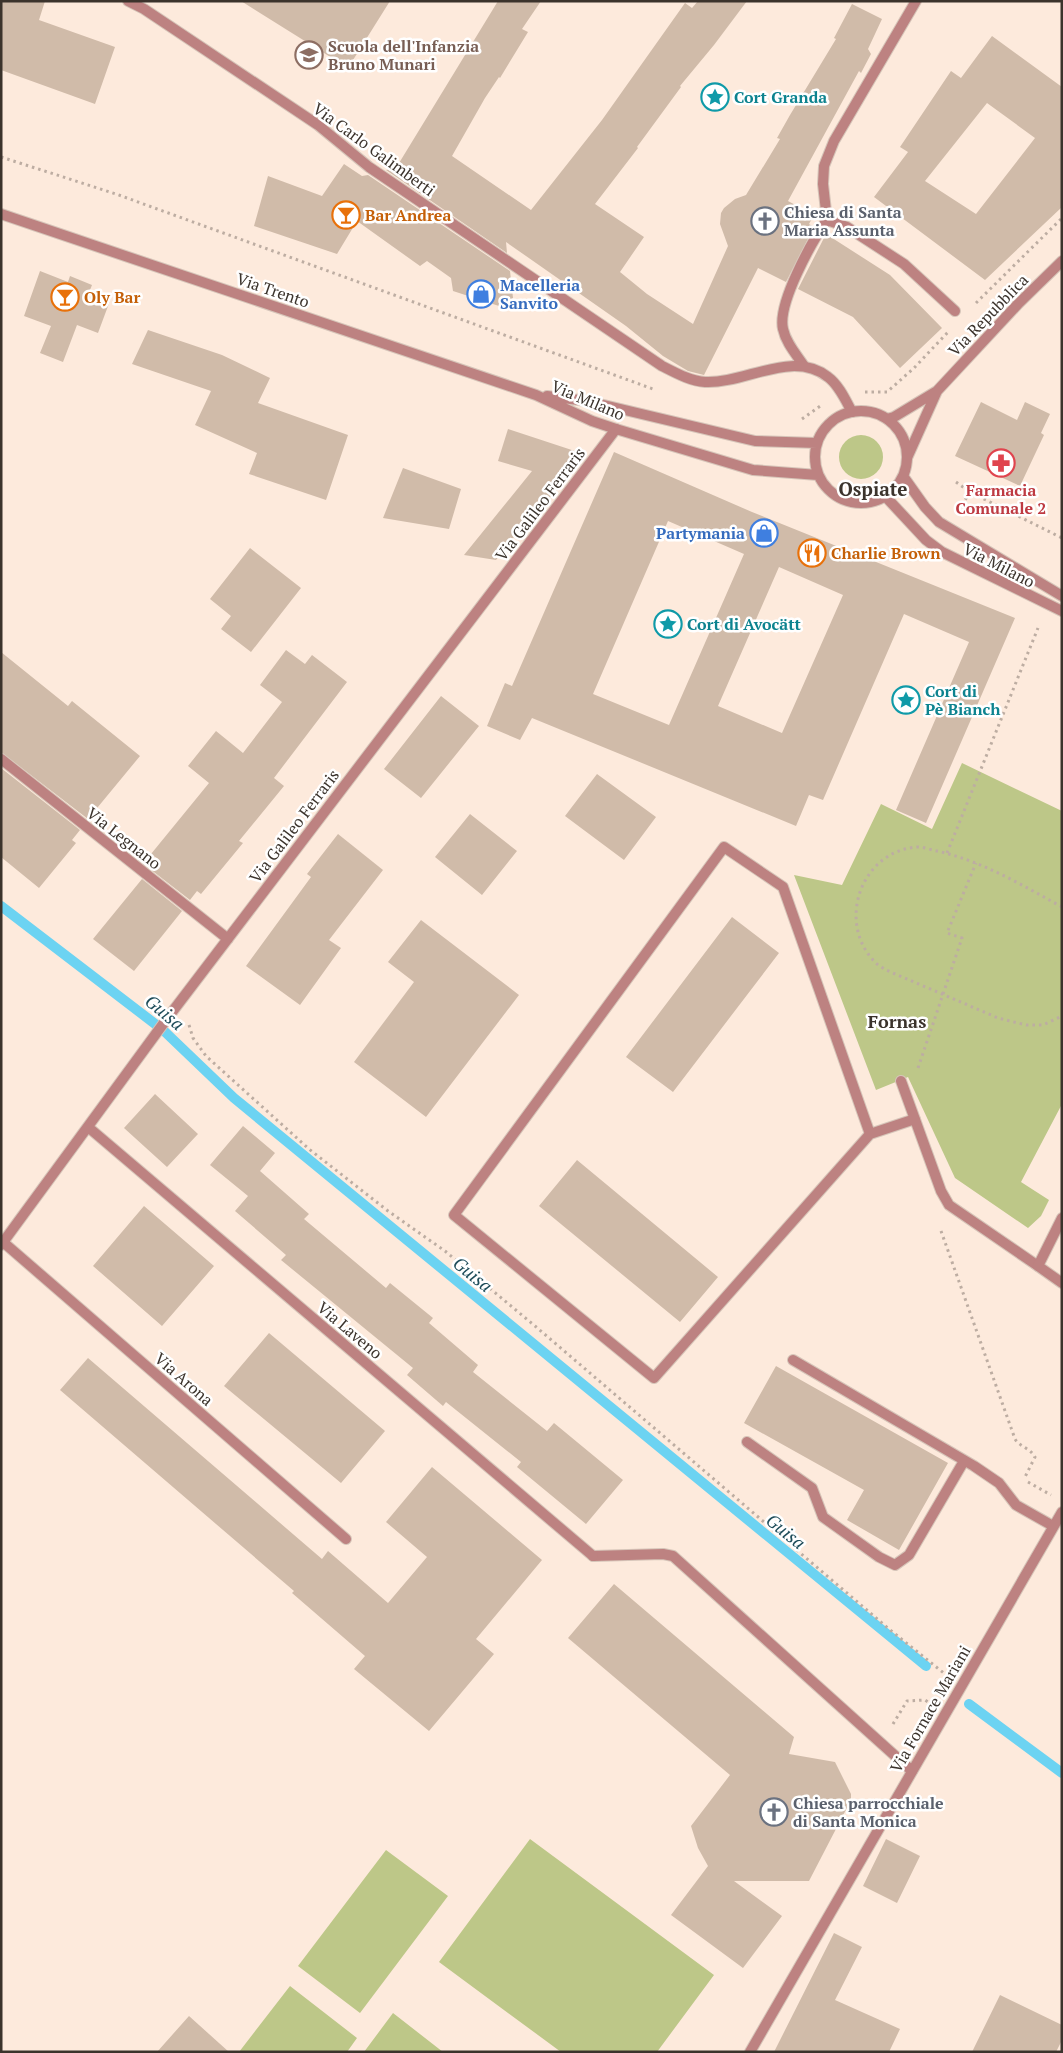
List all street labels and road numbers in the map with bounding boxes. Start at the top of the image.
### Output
street label: Via Carlo Galimberti [308,97,440,201]
street label: Via Trento [234,267,312,313]
street label: Via Repubblica [943,269,1033,361]
street label: Via Milano [548,375,628,425]
street label: Via Galileo Ferraris [490,443,590,565]
street label: Via Milano [959,538,1039,592]
street label: Via Galileo Ferraris [244,765,344,887]
street label: Via Legnano [82,802,166,874]
street label: Via Laveno [313,1296,387,1364]
street label: Via Arona [150,1347,218,1411]
street label: Via Fornace Mariani [885,1641,975,1777]

